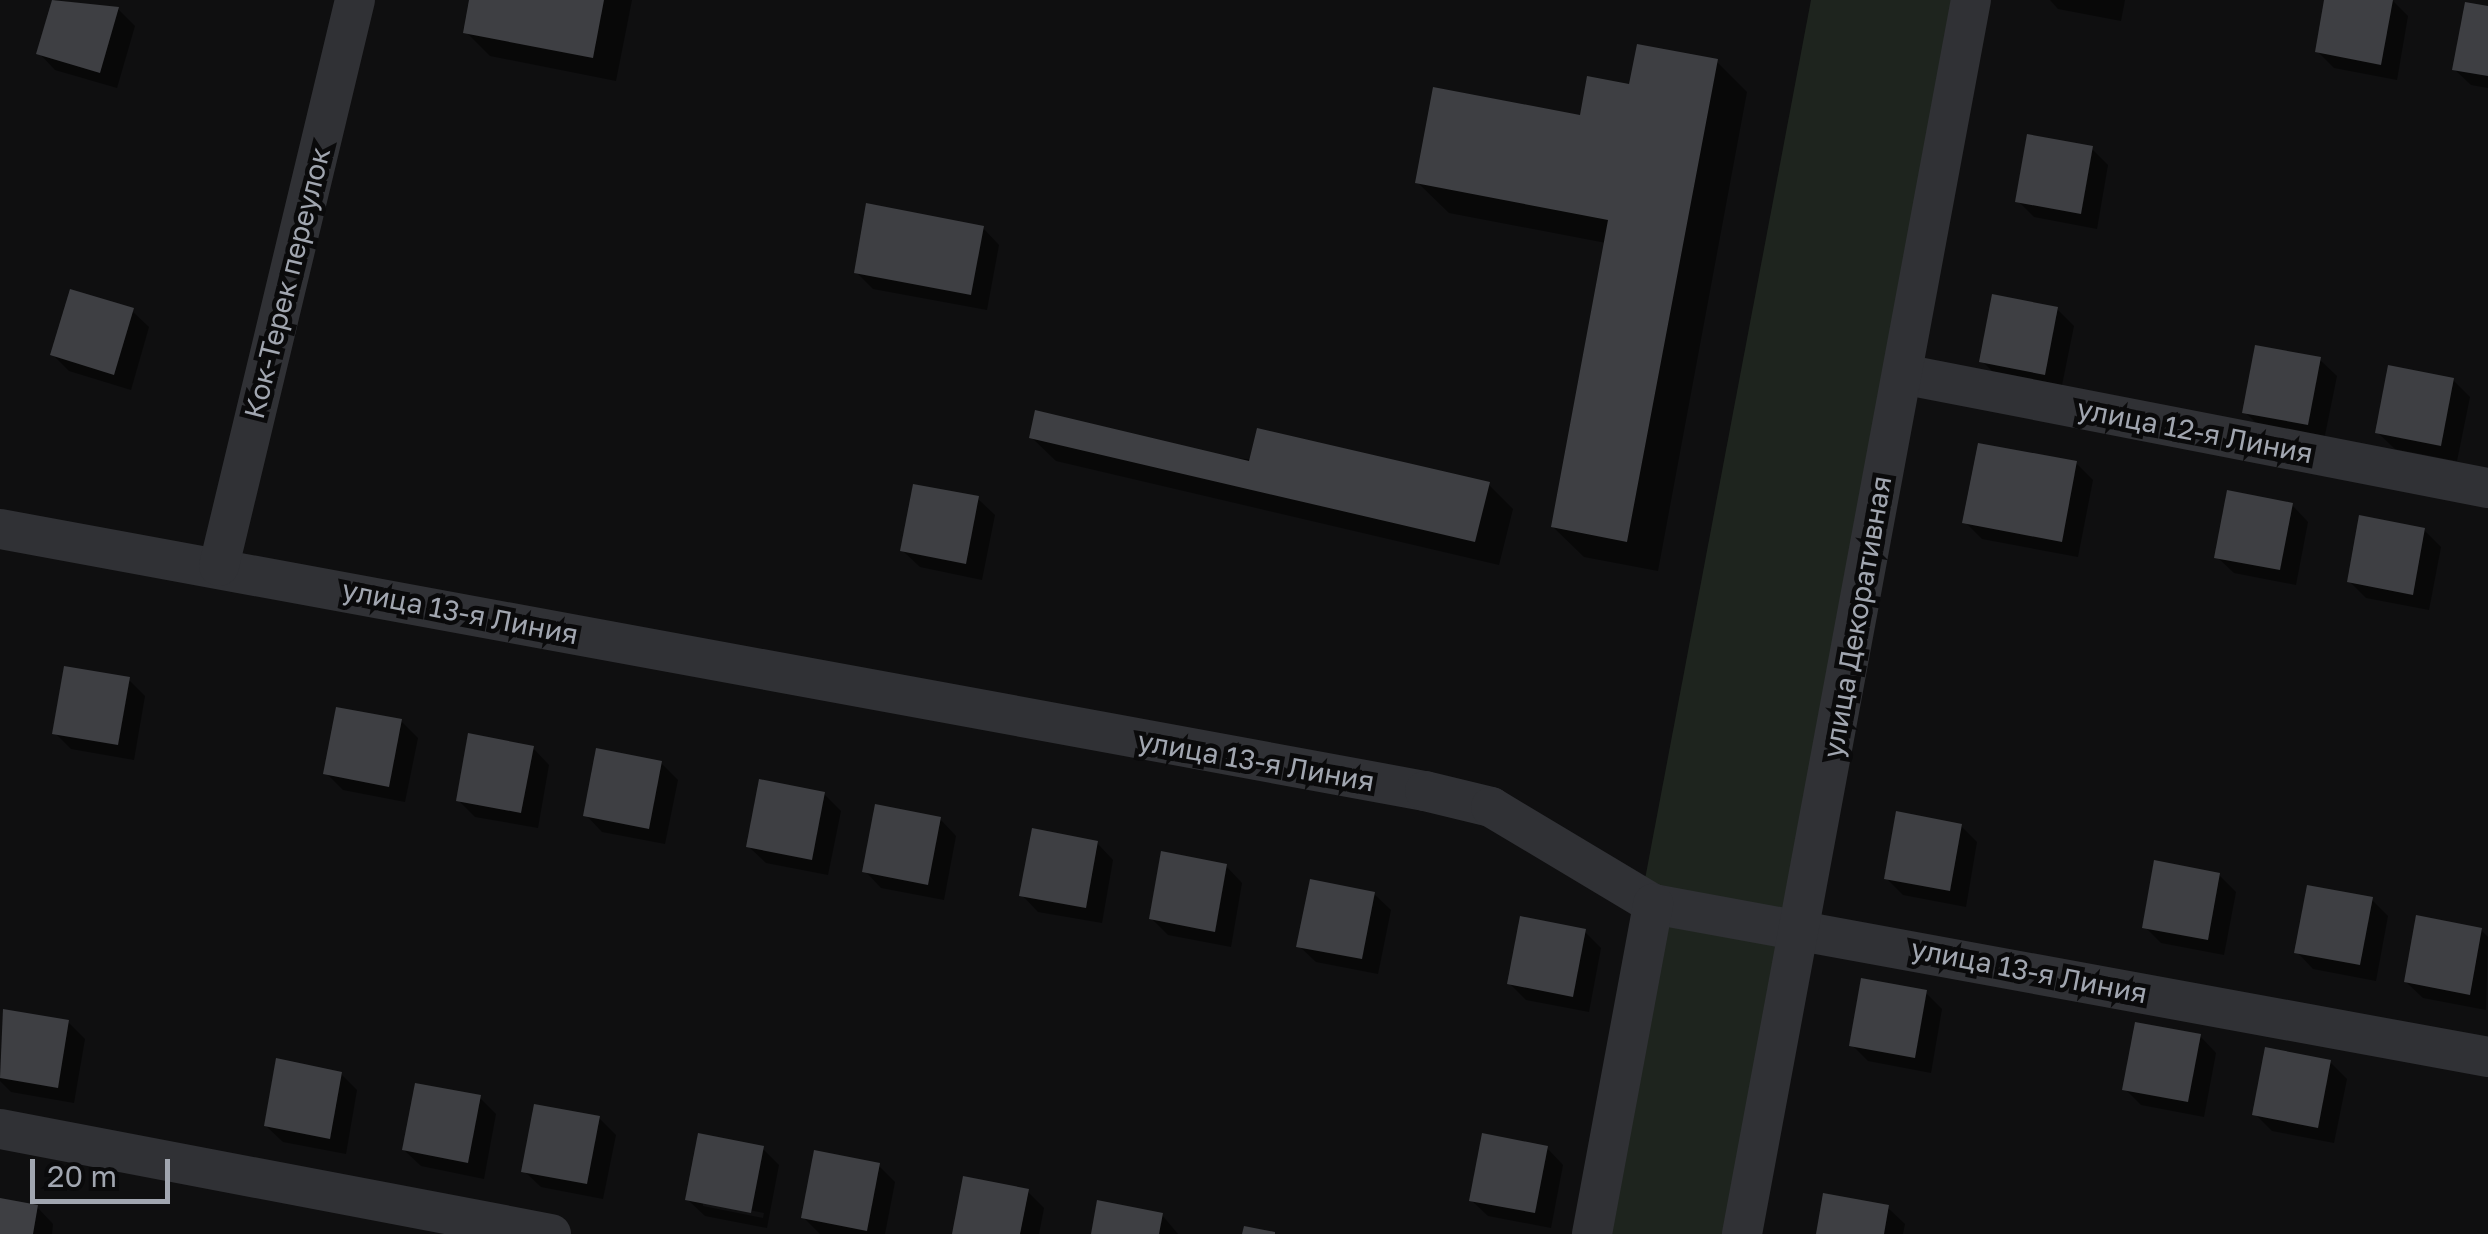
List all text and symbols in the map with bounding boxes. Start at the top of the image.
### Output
street label: Кок-Терек переулок [237,144,337,422]
street label: улица 12-я Линия [2074,392,2316,470]
street label: улица Декоративная [1816,473,1898,761]
street label: улица 13-я Линия [339,573,581,651]
street label: улица 13-я Линия [1135,724,1377,798]
street label: улица 13-я Линия [1908,932,2150,1010]
scale bar [35,1139,175,1201]
text: 20 m [47,1158,117,1194]

